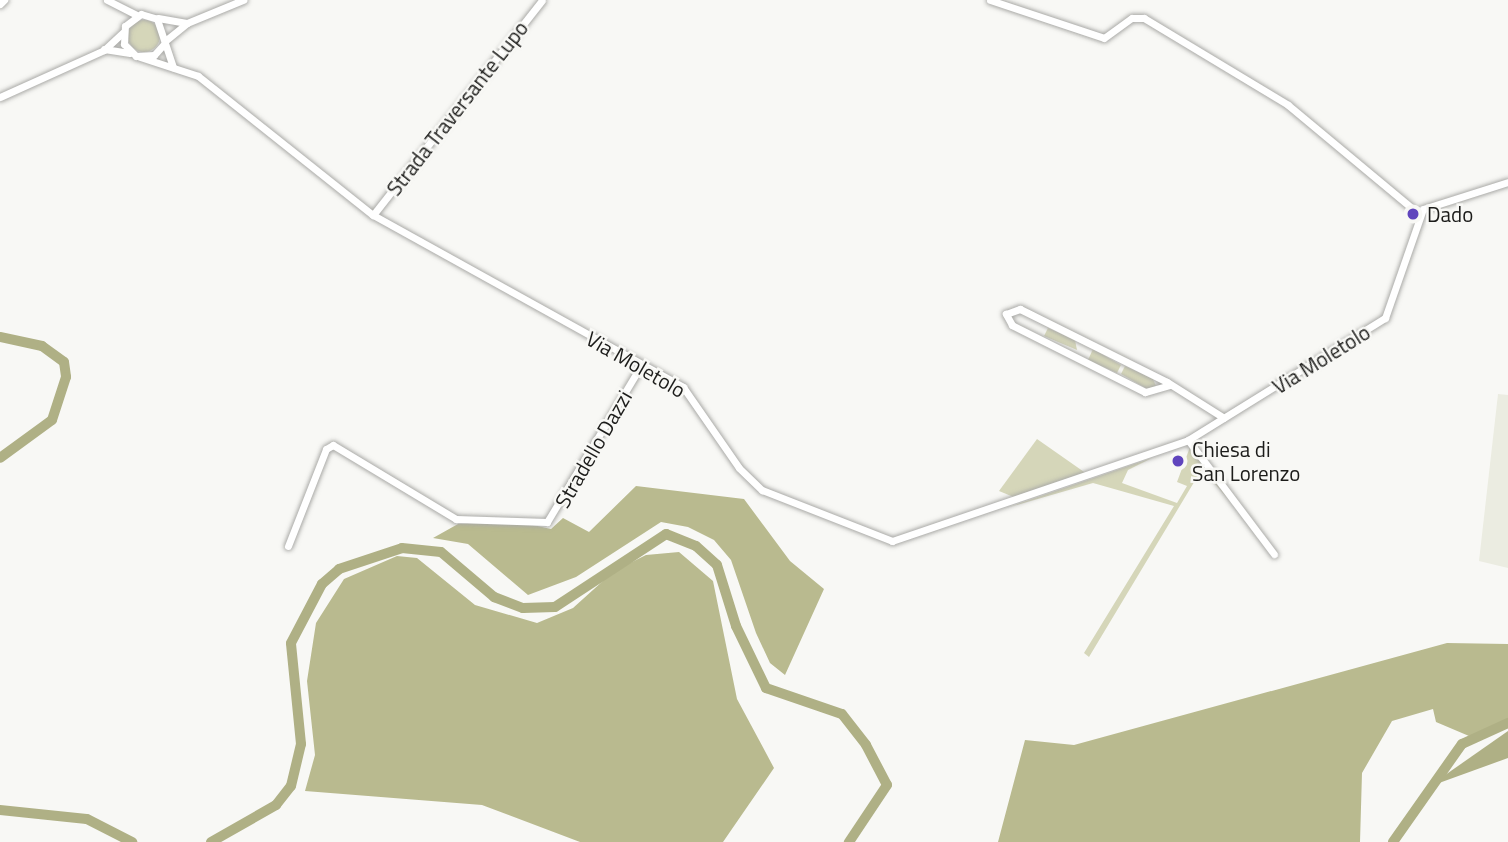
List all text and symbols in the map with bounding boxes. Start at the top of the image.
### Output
street label: Strada Traversante Lupo [381,16,533,200]
place label: Dado [1427,201,1473,227]
marker: Dado [1405,206,1421,222]
street label: Via Moletolo [1268,319,1374,399]
street label: Via Moletolo [582,325,690,403]
street label: Stradello Dazzi [549,386,637,512]
place label: Chiesa di San Lorenzo [1192,436,1300,486]
marker: Chiesa di San Lorenzo [1170,453,1186,469]

